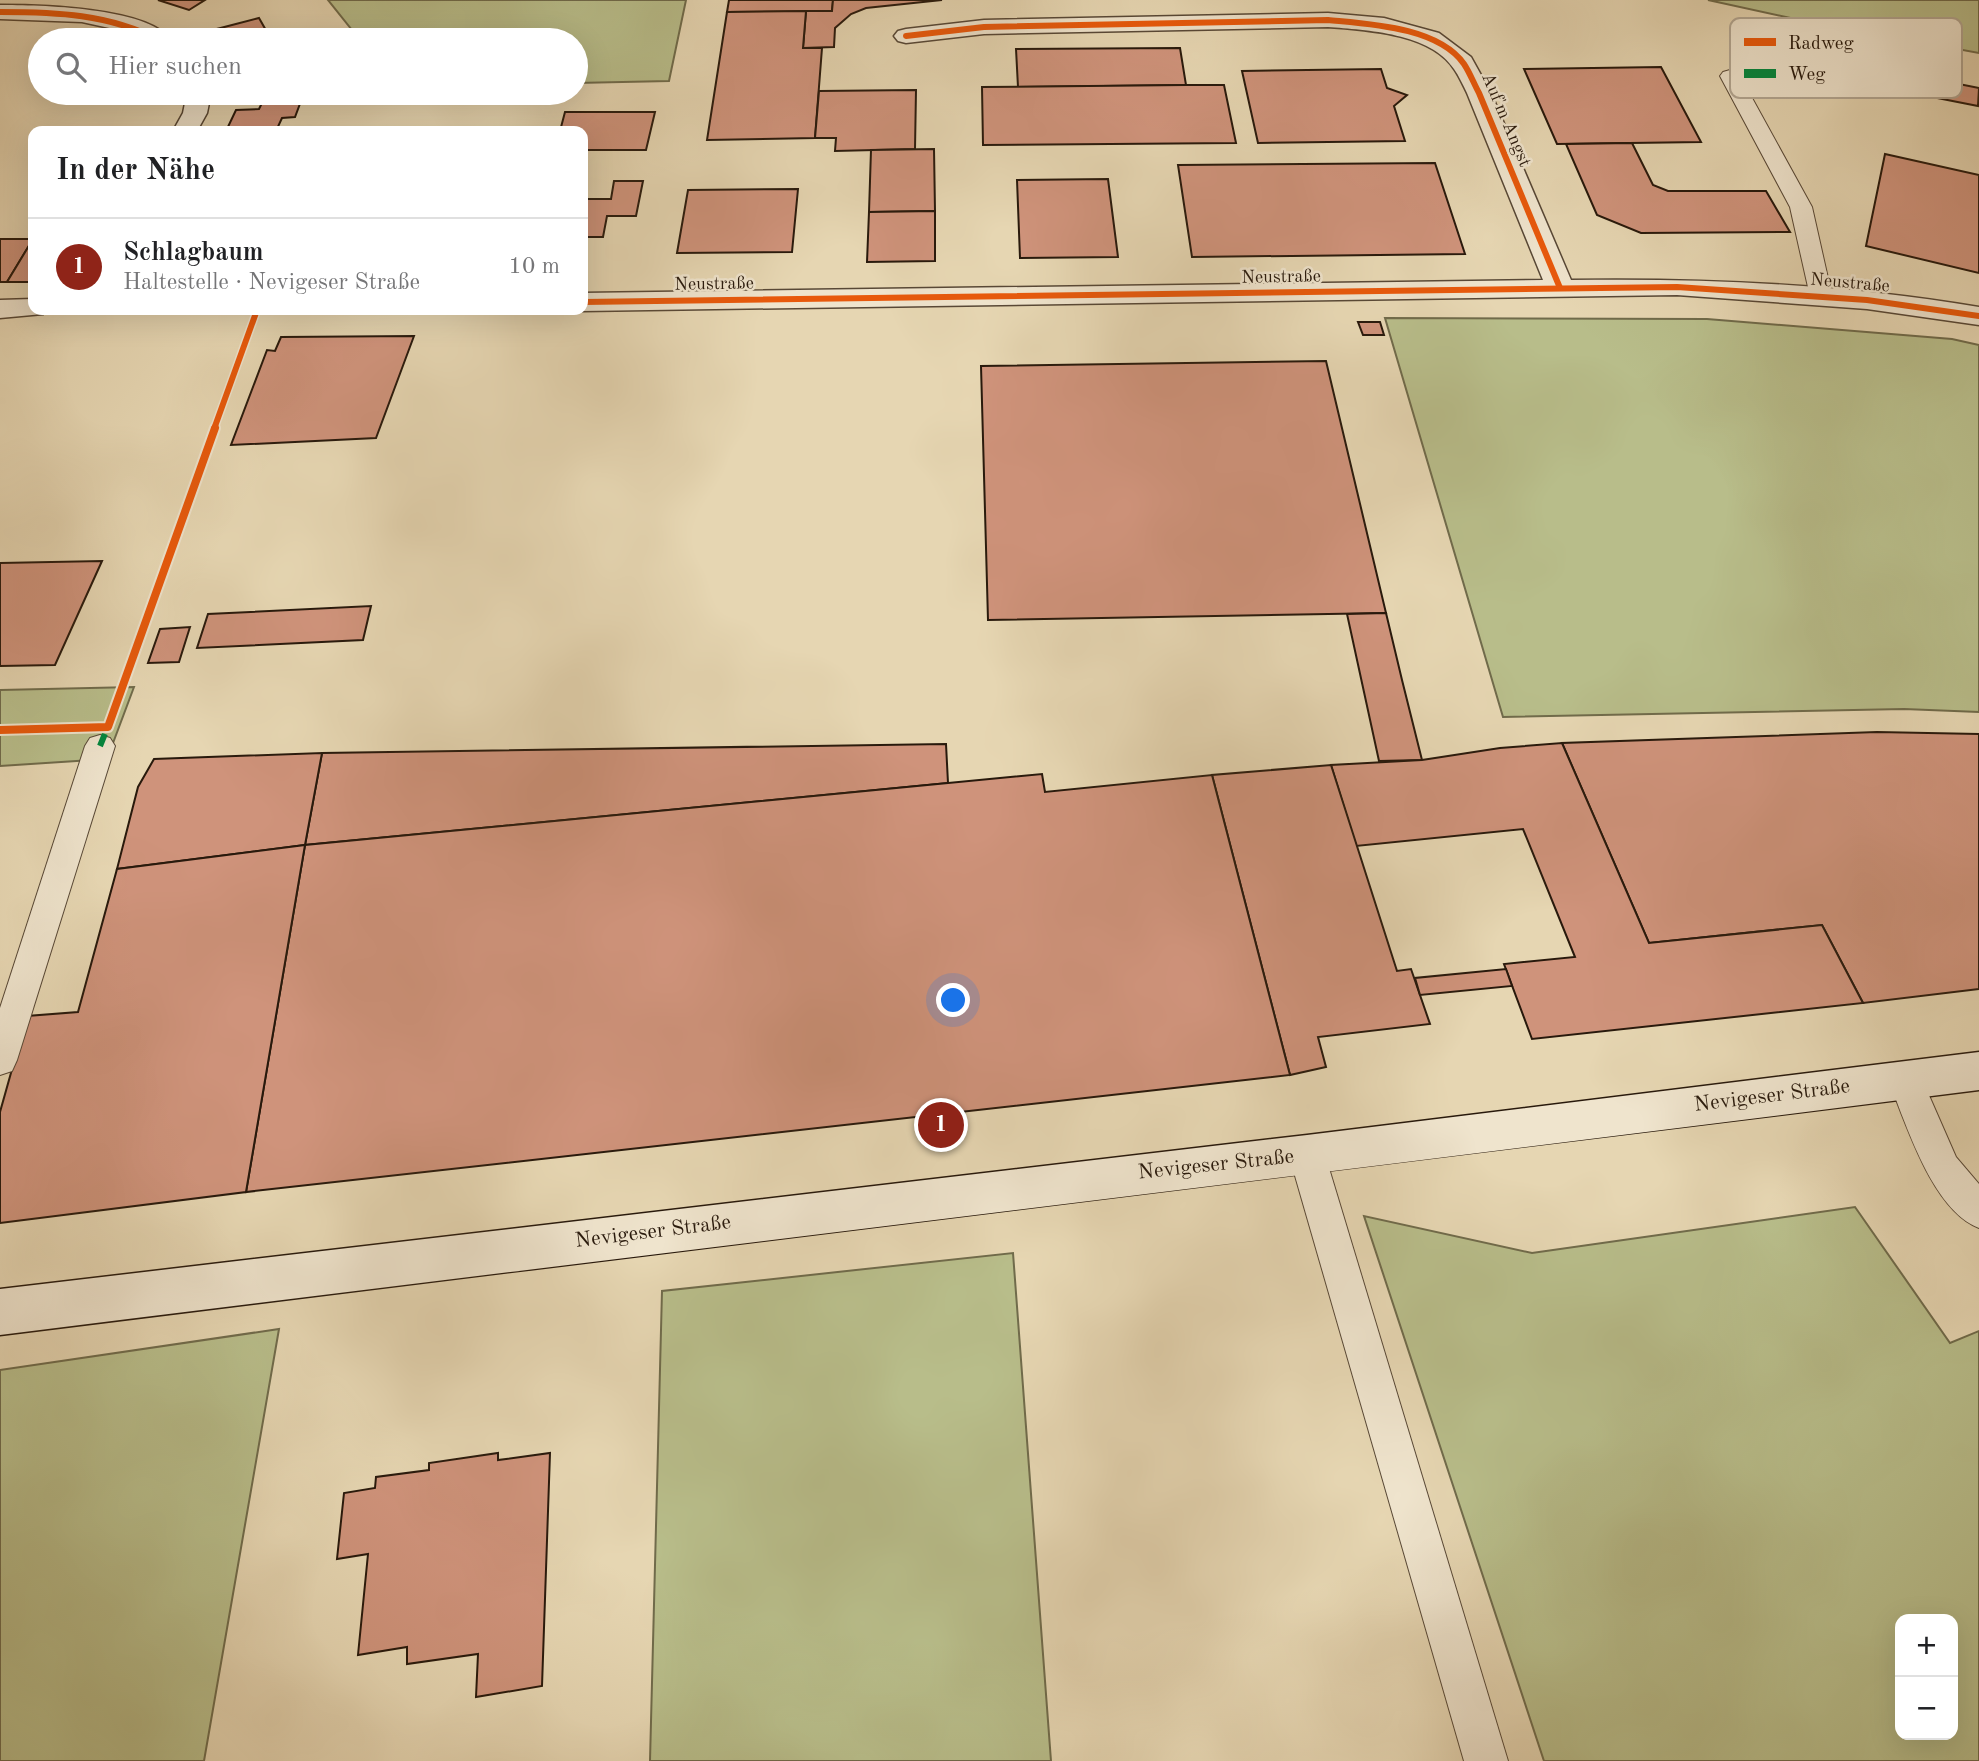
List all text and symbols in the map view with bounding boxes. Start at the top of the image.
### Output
legend [1730,18,1962,98]
search box [28,28,588,105]
text: Radweg [1788,35,1854,54]
icon: search [52,48,90,86]
text: Hier suchen [108,54,242,80]
text: Weg [1788,66,1826,85]
street label: Auf'm Angst [1478,70,1534,170]
text: In der Nähe [56,156,215,186]
text: Schlagbaum [123,240,264,266]
text: 1 [72,255,86,278]
text: 10 m [509,255,560,278]
street label: Neustraße [1241,267,1321,287]
text: Haltestelle · Nevigeser Straße [123,271,420,294]
street label: Neustraße [1809,271,1891,295]
street label: Neustraße [674,274,754,294]
your location [936,983,970,1017]
street label: Nevigeser Straße [1693,1076,1851,1116]
pin: 1 [918,1099,964,1151]
street label: Nevigeser Straße [1137,1146,1295,1184]
street label: Nevigeser Straße [574,1212,732,1252]
map controls [1895,1614,1958,1740]
button: + [1895,1614,1958,1677]
button: − [1895,1677,1958,1740]

